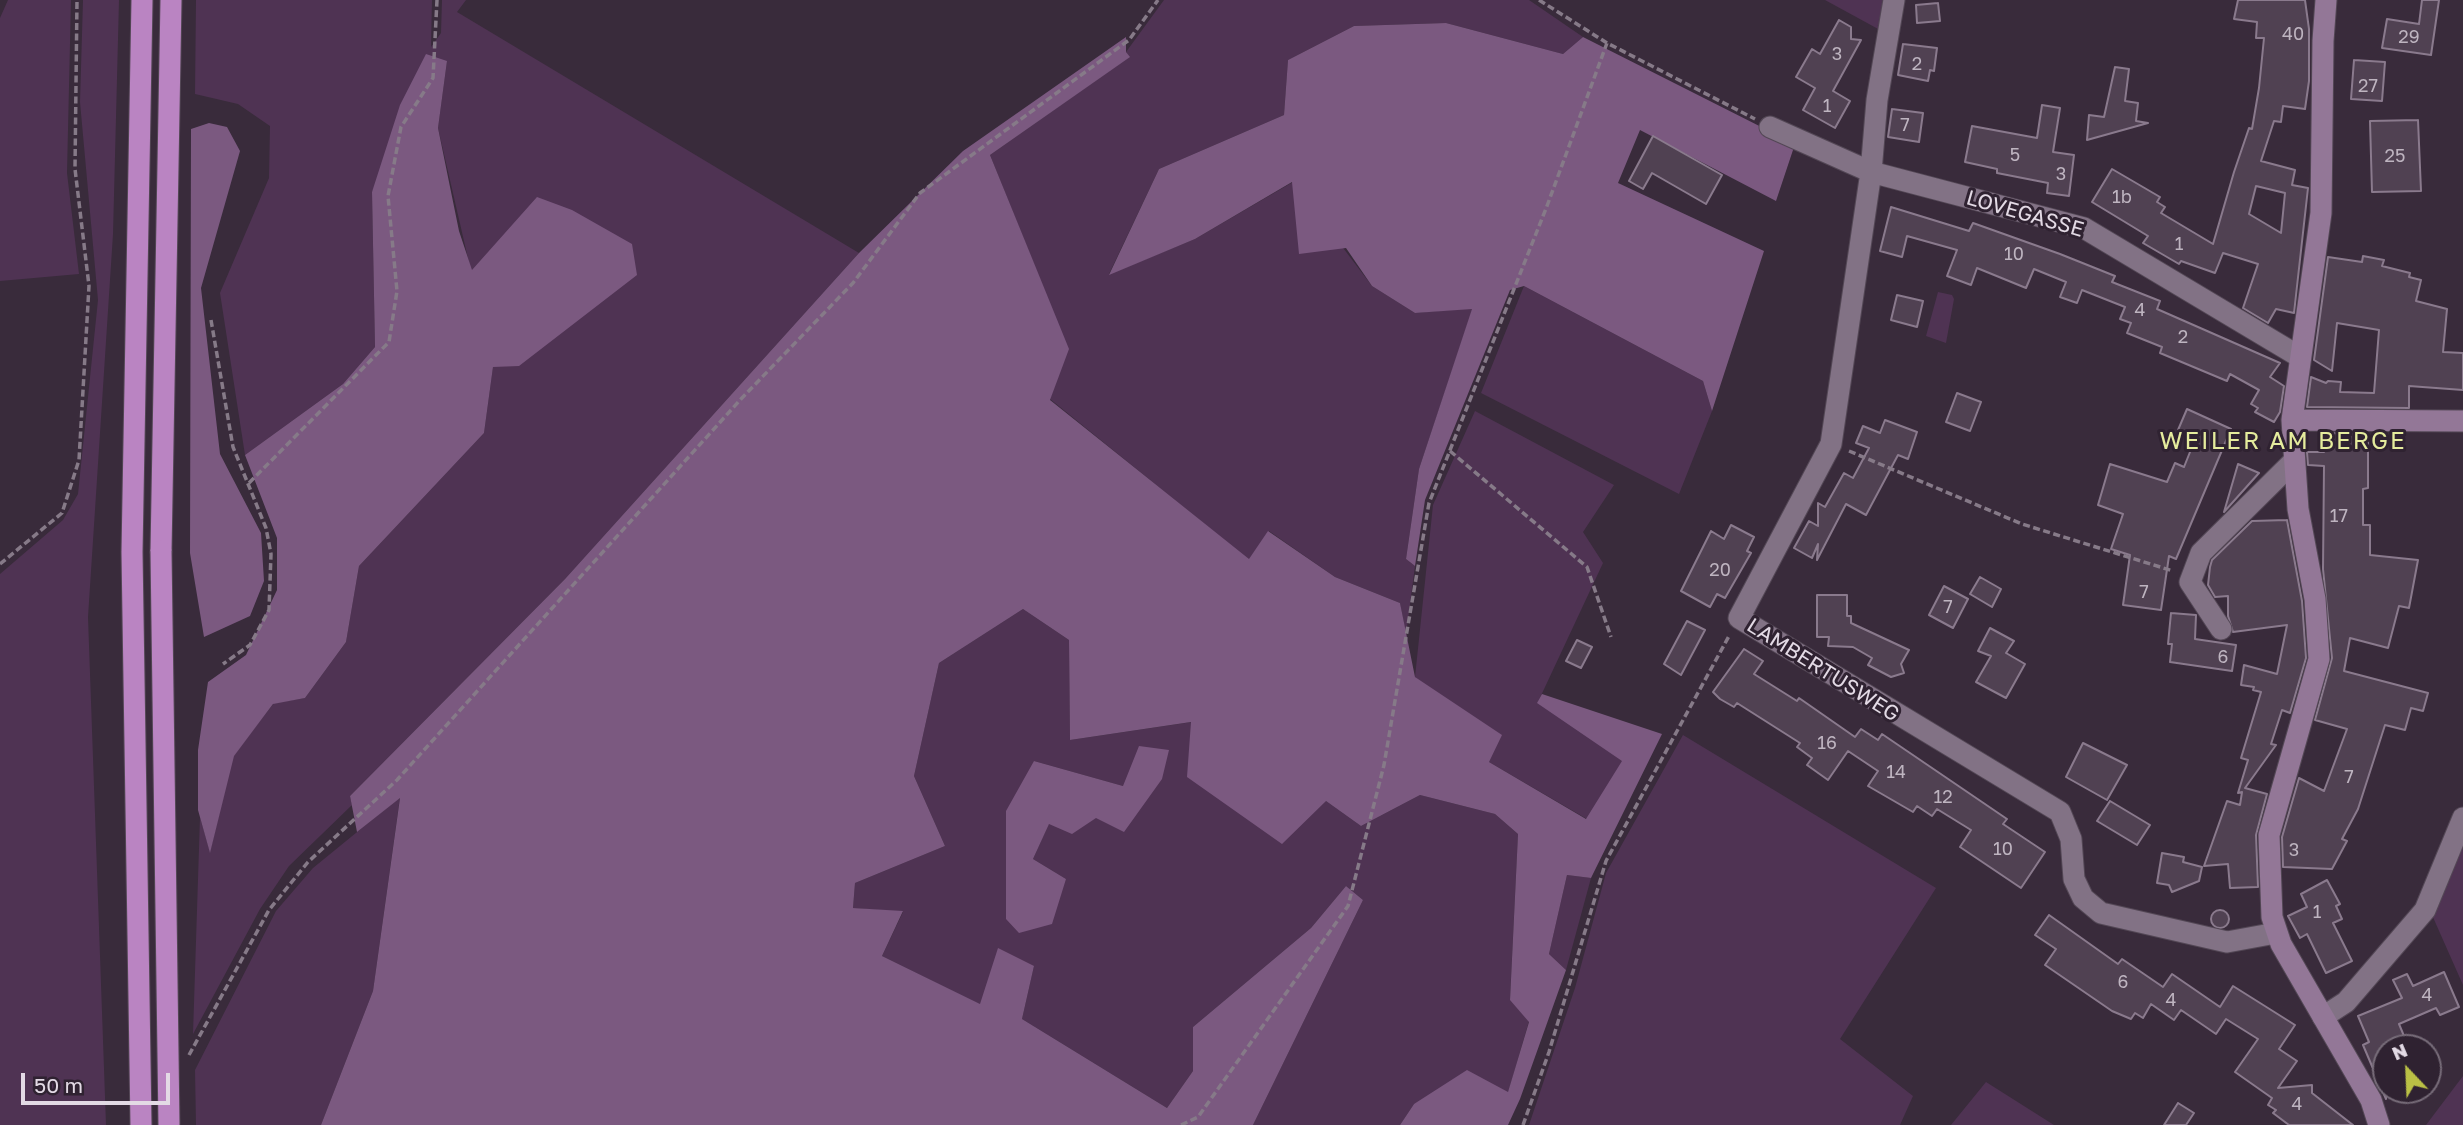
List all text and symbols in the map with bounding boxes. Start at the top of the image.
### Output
house number: 40 [2282,23,2304,45]
house number: 29 [2398,26,2420,48]
house number: 3 [1832,43,1842,65]
house number: 2 [1912,53,1922,75]
house number: 27 [2358,75,2378,97]
house number: 1 [1823,95,1831,117]
house number: 7 [1900,114,1910,136]
house number: 5 [2010,144,2020,166]
house number: 25 [2385,145,2405,167]
house number: 3 [2056,163,2066,185]
street label: LOVEGASSE [1963,185,2087,243]
house number: 1b [2112,186,2132,208]
house number: 1 [2175,233,2183,255]
house number: 10 [2004,243,2024,265]
house number: 4 [2135,299,2145,321]
house number: 2 [2178,326,2188,348]
district label: WEILER AM BERGE [2161,427,2405,455]
house number: 17 [2330,505,2348,527]
house number: 20 [1709,559,1731,581]
house number: 7 [2139,581,2149,603]
house number: 7 [1943,596,1953,618]
street label: LAMBERTUSWEG [1742,613,1904,727]
house number: 6 [2218,646,2228,668]
house number: 16 [1817,732,1837,754]
house number: 14 [1886,761,1906,783]
house number: 7 [2344,766,2354,788]
house number: 12 [1933,786,1953,808]
house number: 10 [1993,838,2013,860]
house number: 3 [2289,839,2299,861]
house number: 1 [2313,901,2321,923]
house number: 6 [2118,971,2128,993]
house number: 4 [2422,984,2432,1006]
house number: 4 [2166,989,2176,1011]
north arrow [2372,1034,2442,1104]
text: N [2388,1038,2411,1064]
scale bar [24,1058,173,1102]
text: 50 m [34,1072,83,1098]
house number: 4 [2292,1093,2302,1115]

